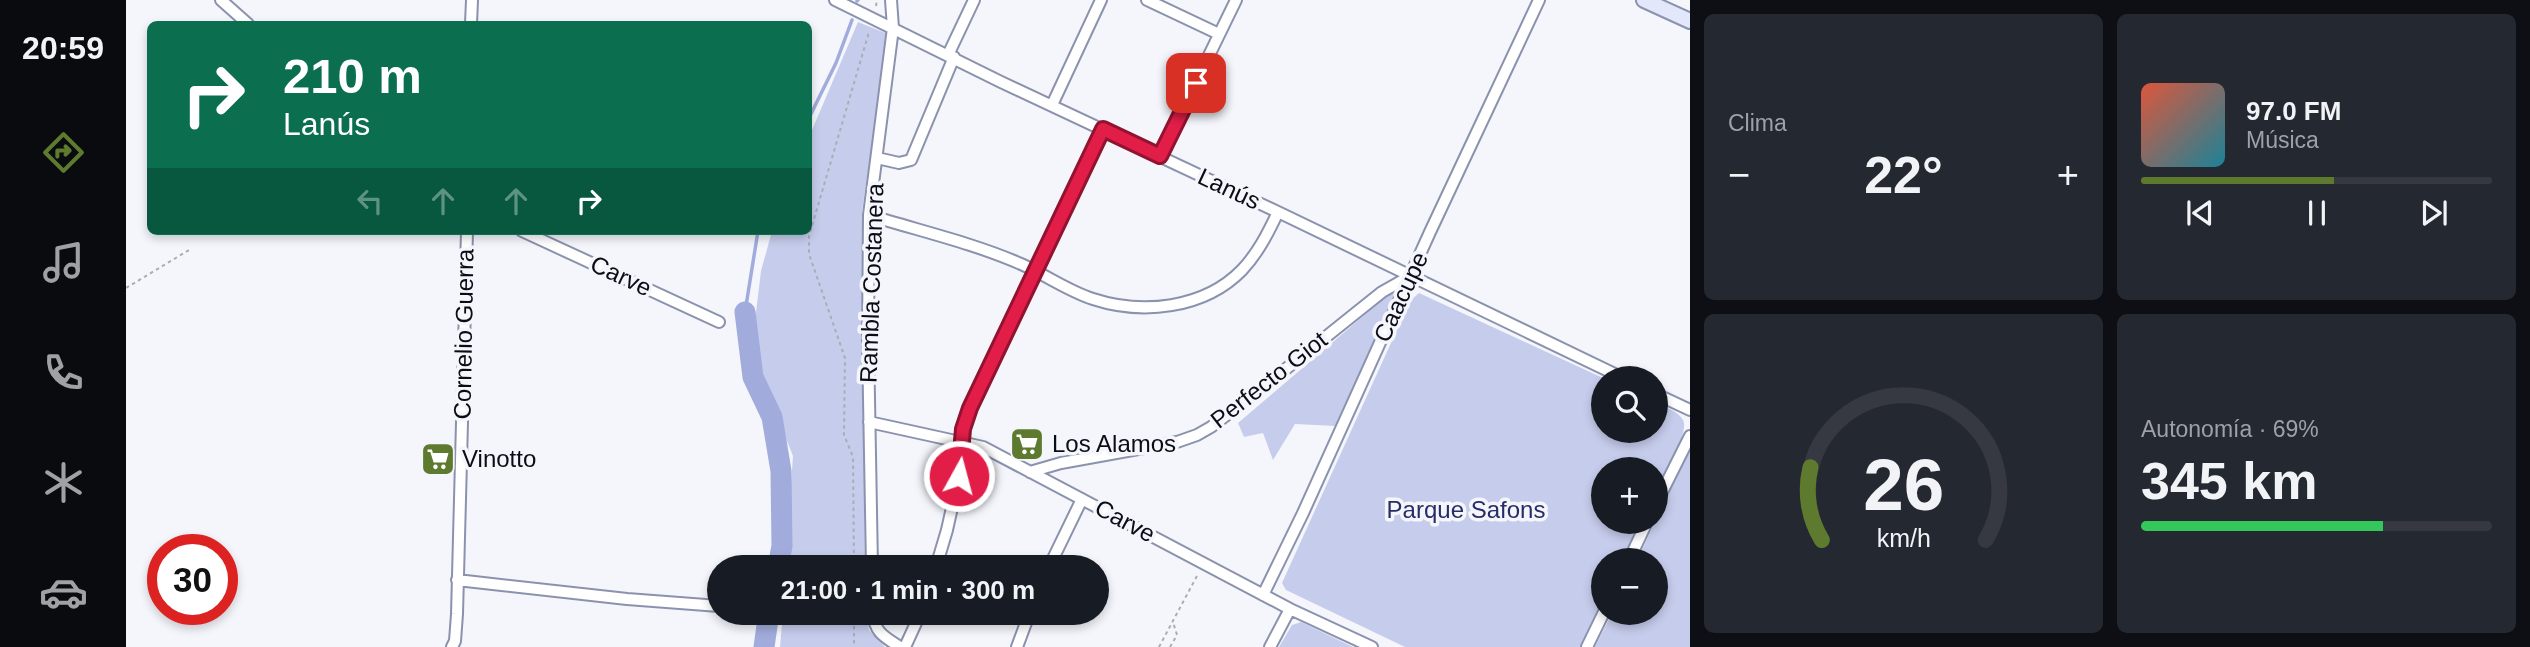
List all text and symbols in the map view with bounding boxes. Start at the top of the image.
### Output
text: 20:59 [22,30,104,66]
icon: right [168,49,259,140]
text: 210 m [283,49,422,103]
pin [1166,53,1226,113]
icon: arrive [1177,64,1215,102]
text: 97.0 FM [2246,96,2341,126]
text: Lanús [283,106,370,142]
text: Clima [1728,110,1787,136]
text: Música [2246,127,2319,153]
icon: directions [39,128,88,177]
text: 22° [1864,146,1943,204]
text: − [1728,154,1750,196]
text: + [2057,154,2079,196]
street label: Lanús [1194,162,1265,215]
icon: left [351,182,389,220]
icon: ahead [424,182,462,220]
icon: ahead [497,182,535,220]
icon: right [570,182,608,220]
street label: Rambla Costanera [855,182,889,383]
icon: previous [2181,194,2219,232]
icon: pause [2298,194,2336,232]
icon: next [2415,194,2453,232]
icon: music [39,238,88,287]
street label: Cornelio Guerra [449,248,478,420]
street label: Caacupe [1368,248,1433,346]
street label: Carve [586,250,656,301]
street label: Perfecto Giot [1205,326,1332,433]
icon: phone [39,348,88,397]
map controls [1591,366,1668,625]
button: search [1591,366,1668,443]
text: Autonomía · 69% [2141,416,2319,442]
supermarket icon: Los Alamos [1008,425,1046,463]
place label: Los Alamos [1052,430,1176,457]
position arrow [922,439,996,513]
supermarket icon: Vinotto [419,440,457,478]
text: 26 [1863,444,1944,525]
place label: Vinotto [462,445,536,472]
text: 345 km [2141,452,2317,510]
button: + [1591,457,1668,534]
icon: climate [39,458,88,507]
street label: Carve [1091,494,1160,548]
park label: Parque Safons [1387,496,1545,523]
text: km/h [1876,523,1931,551]
speed limit sign: 30 [147,534,238,625]
button: − [1591,548,1668,625]
icon: car [39,568,88,617]
text: 21:00 · 1 min · 300 m [781,575,1035,605]

